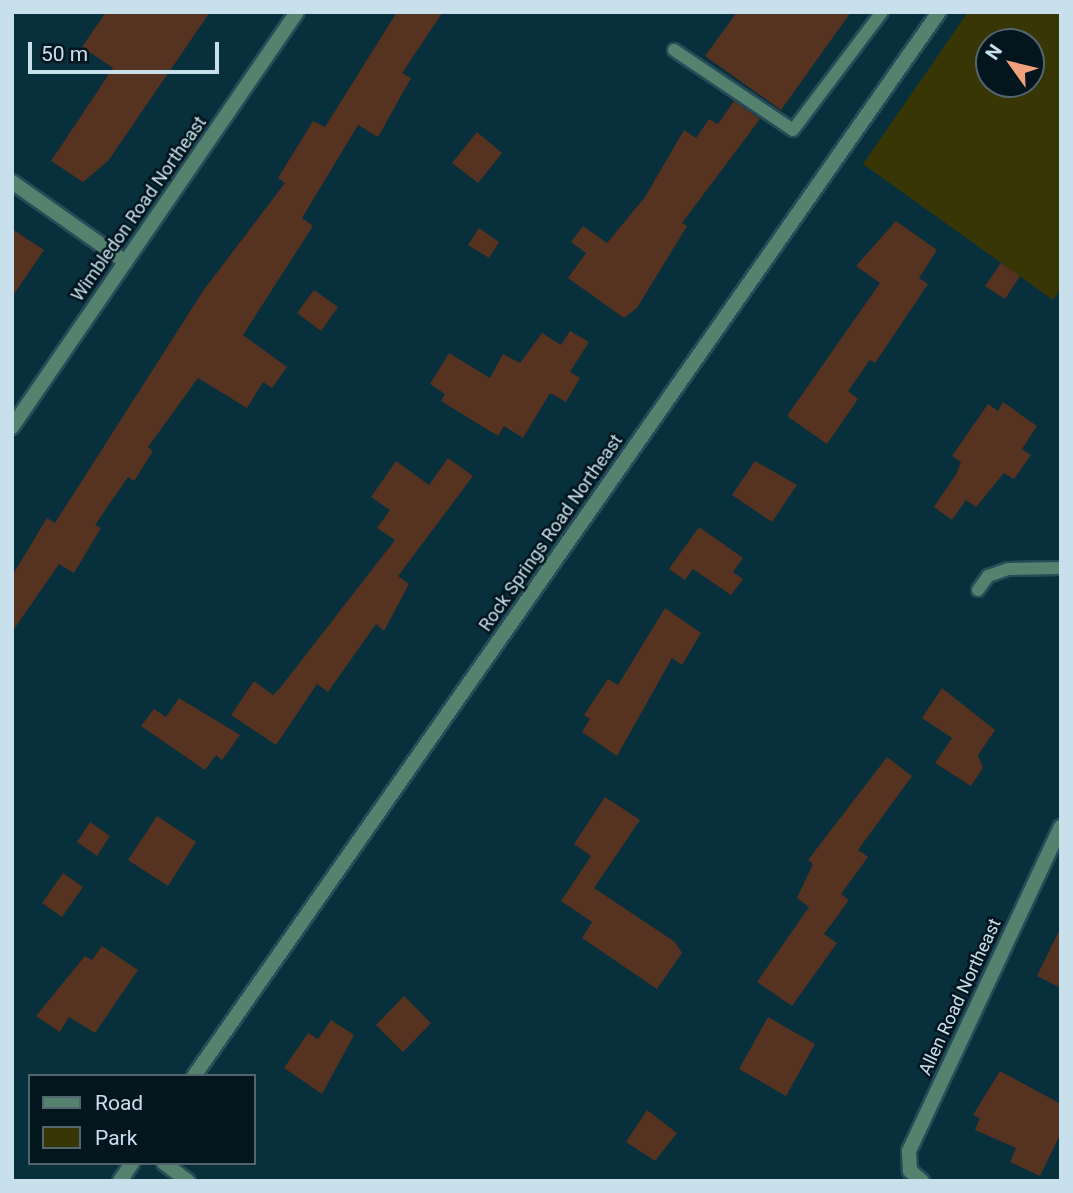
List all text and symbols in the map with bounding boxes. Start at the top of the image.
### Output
scale bar [32,28,222,72]
north arrow [975,28,1045,98]
text: N [981,40,1007,64]
text: 50 m [41,42,88,66]
street label: Wimbledon Road Northeast [67,112,211,306]
street label: Rock Springs Road Northeast [475,430,627,636]
street label: Allen Road Northeast [914,915,1006,1079]
legend [28,1074,256,1165]
text: Road [95,1091,143,1115]
text: Park [95,1126,137,1150]

